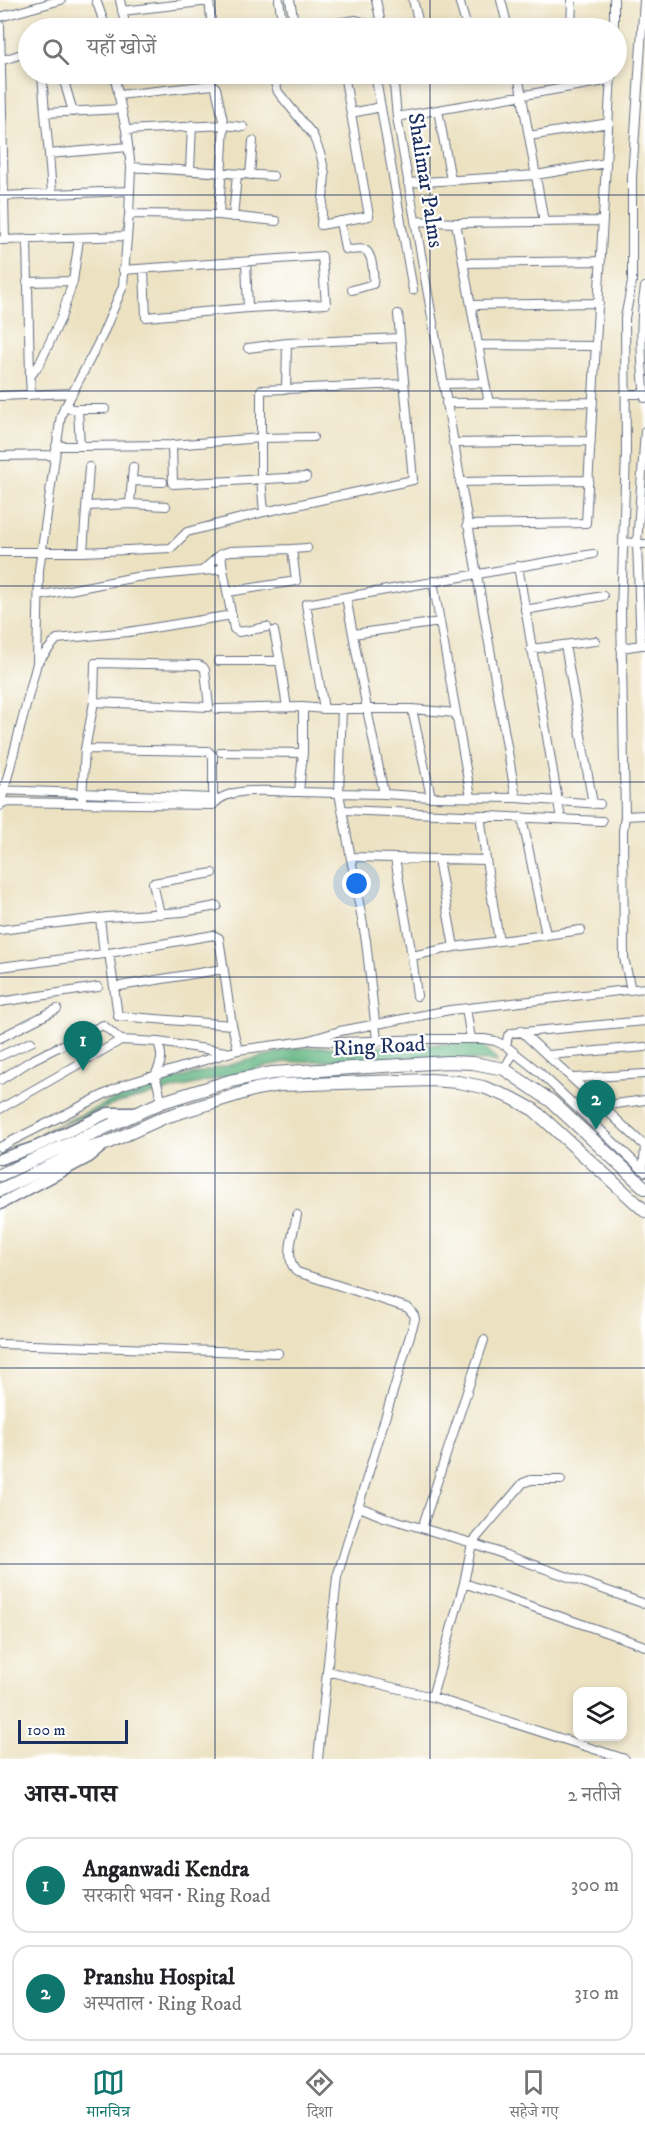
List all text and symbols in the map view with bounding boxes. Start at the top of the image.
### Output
search box [18,18,627,84]
text: यहाँ खोजें [87,34,156,61]
icon: search [39,35,72,68]
street label: Shalimar Palms [402,111,449,250]
your location [342,869,371,898]
pin: 1 [64,1022,103,1071]
street label: Ring Road [332,1031,426,1062]
pin: 2 [576,1080,616,1130]
map controls [573,1687,627,1741]
button: layers [573,1687,627,1741]
scale bar [18,1717,128,1744]
text: 100 m [27,1720,66,1740]
text: आस-पास [24,1778,117,1811]
text: 2 नतीजे [568,1783,621,1808]
text: Anganwadi Kendra [83,1856,249,1883]
text: 1 [42,1873,49,1898]
text: 300 m [571,1873,619,1898]
text: सरकारी भवन · Ring Road [83,1884,270,1909]
text: Pranshu Hospital [83,1964,235,1991]
text: 2 [41,1981,50,2006]
text: 310 m [574,1981,619,2006]
text: अस्पताल · Ring Road [83,1992,242,2017]
tab: मानचित्र [87,2066,130,2127]
tab: दिशा [303,2066,336,2127]
tab: सहेजे गए [509,2066,558,2127]

